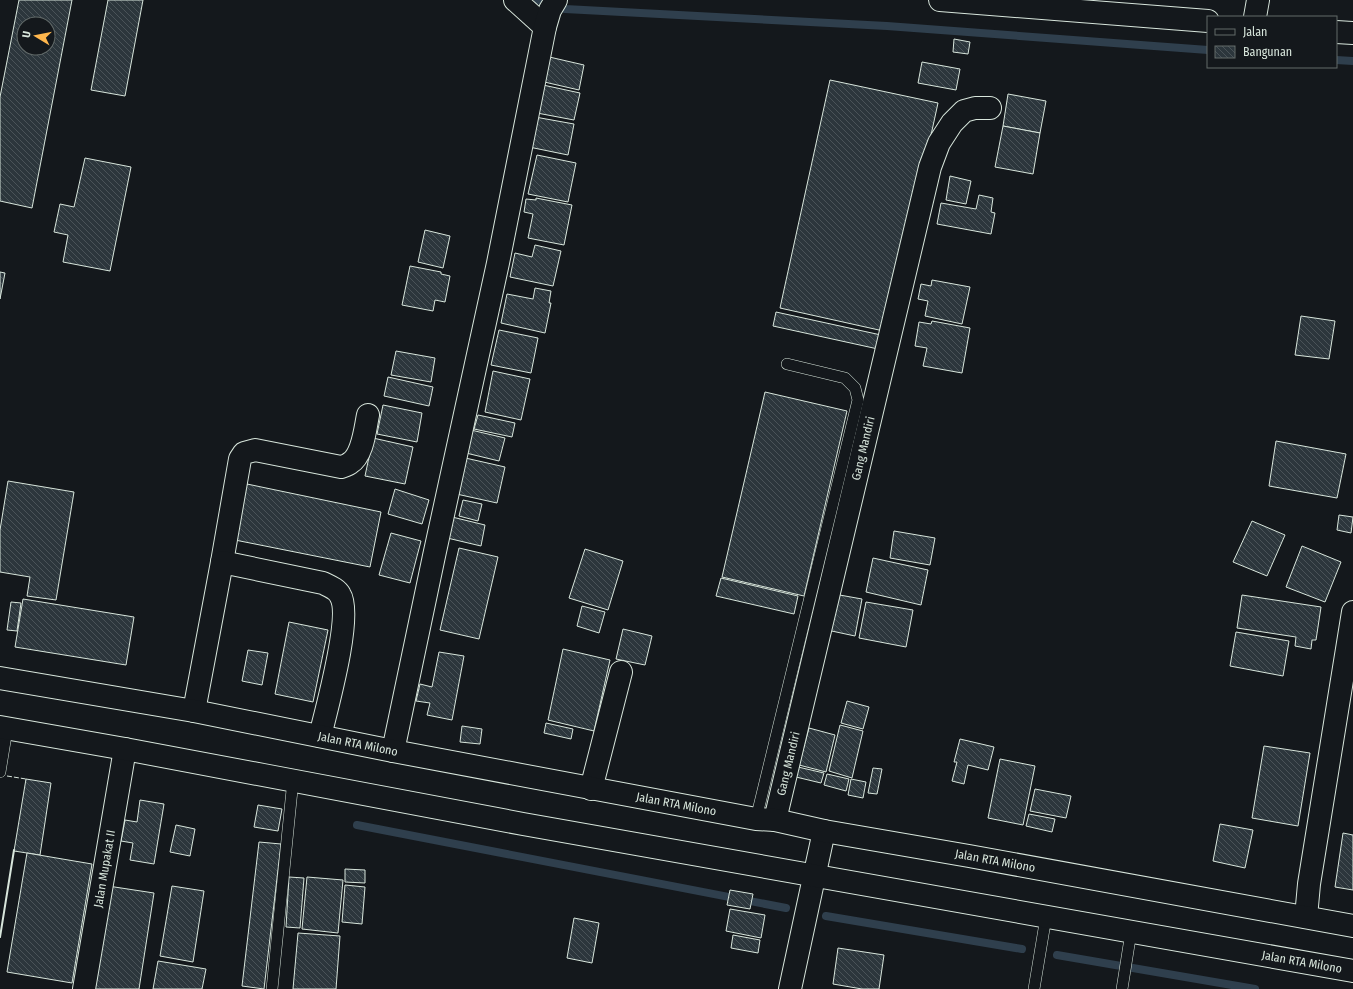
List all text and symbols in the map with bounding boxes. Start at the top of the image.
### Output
north arrow [16,16,56,56]
legend [1207,16,1337,68]
text: Jalan [1243,25,1267,39]
text: U [20,30,34,39]
text: Bangunan [1243,45,1292,59]
street label: Gang Mandiri [849,415,878,482]
street label: Jalan RTA Milono [317,729,399,759]
street label: Gang Mandiri [774,730,803,797]
street label: Jalan RTA Milono [635,790,718,818]
street label: Jalan Mupakat II [91,829,118,909]
street label: Jalan RTA Milono [954,847,1036,875]
street label: Jalan RTA Milono [1261,948,1343,976]

